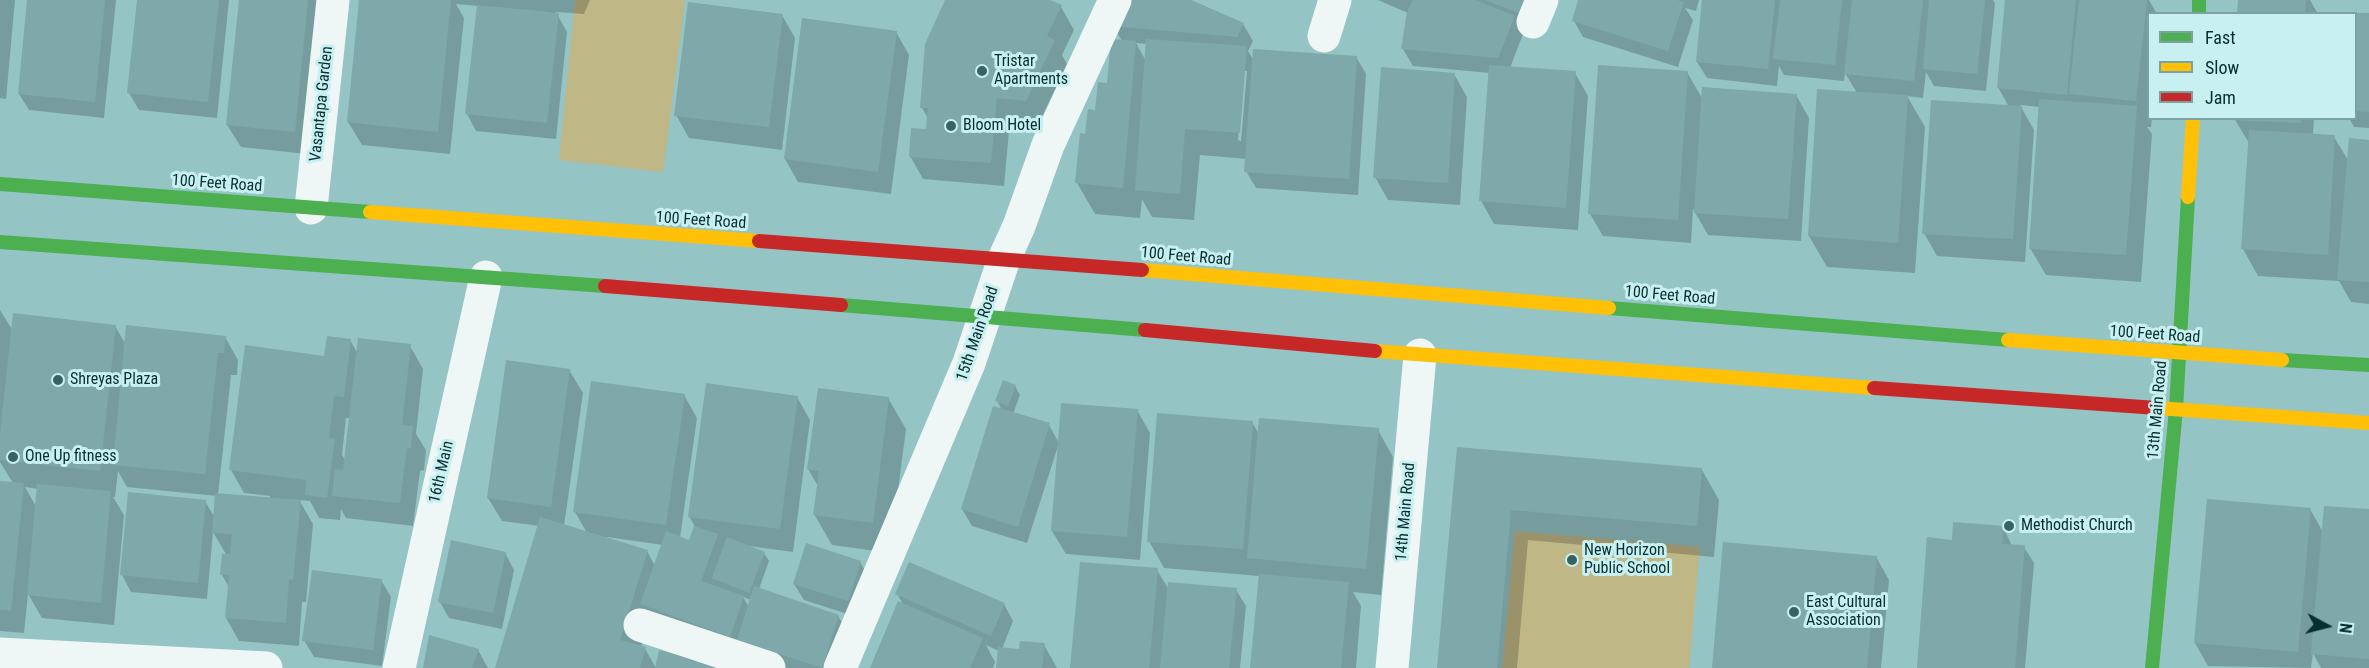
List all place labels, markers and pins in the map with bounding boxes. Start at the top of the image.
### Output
place label: Tristar Apartments [994,52,1068,90]
marker: Tristar Apartments [975,64,989,78]
place label: Bloom Hotel [963,116,1041,136]
marker: Bloom Hotel [944,119,958,133]
place label: Shreyas Plaza [70,370,158,390]
marker: Shreyas Plaza [51,373,65,387]
place label: One Up fitness [25,447,117,467]
marker: One Up fitness [6,450,20,464]
place label: Methodist Church [2021,516,2133,536]
marker: Methodist Church [2002,519,2016,533]
place label: New Horizon Public School [1584,541,1670,579]
marker: New Horizon Public School [1565,553,1579,567]
place label: East Cultural Association [1806,593,1886,631]
marker: East Cultural Association [1787,605,1801,619]

